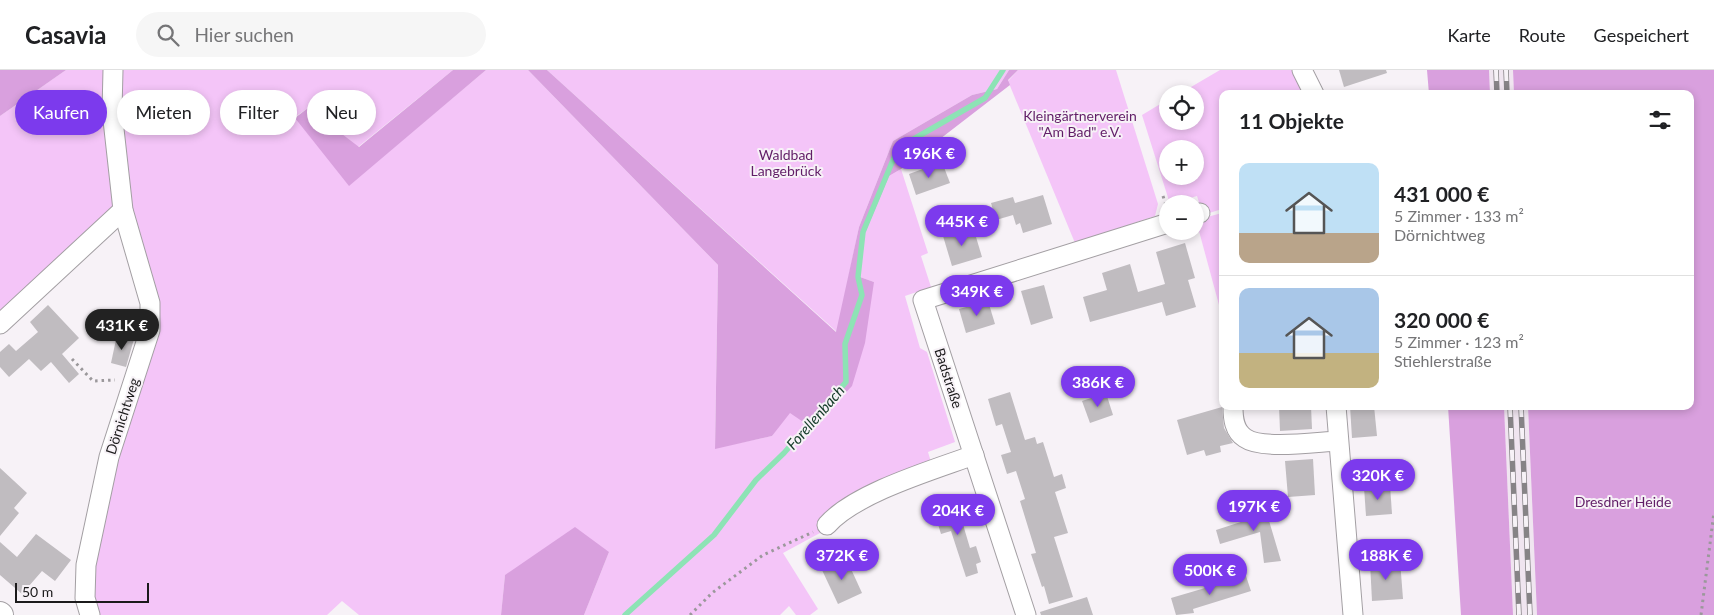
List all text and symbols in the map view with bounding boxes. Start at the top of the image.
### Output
search box [136,12,486,57]
text: Casavia [25,20,106,49]
icon: search [154,21,182,49]
text: Hier suchen [194,23,294,46]
text: Karte [1447,24,1491,46]
text: Route [1519,24,1566,46]
text: Gespeichert [1594,24,1689,46]
map controls [1159,85,1204,240]
button: locate [1159,85,1204,130]
chip: Kaufen [15,90,107,135]
chip: Mieten [117,90,210,135]
chip: Filter [220,90,297,135]
chip: Neu [307,90,376,135]
icon: filters [1646,106,1674,134]
park label: Kleingärtnerverein "Am Bad" e.V. [1023,107,1137,140]
text: 11 Objekte [1239,108,1344,133]
pin: 196K € [888,136,970,179]
button: + [1159,140,1204,185]
text: 196K € [903,143,955,162]
park label: Waldbad Langebrück [750,146,822,179]
text: 431 000 € [1394,181,1489,206]
icon: home [1279,183,1339,243]
button: − [1159,195,1204,240]
pin: 445K € [921,204,1003,247]
text: 5 Zimmer · 133 m² [1394,206,1524,225]
text: 445K € [936,211,988,230]
text: Dörnichtweg [1394,225,1485,244]
pin: 349K € [936,274,1018,317]
text: 349K € [951,281,1003,300]
text: 320 000 € [1394,307,1489,332]
pin: 431K € [81,308,163,351]
icon: home [1279,308,1339,368]
text: 431K € [96,315,148,334]
text: 5 Zimmer · 123 m² [1394,332,1524,351]
street label: Badstraße [931,346,967,410]
text: Stiehlerstraße [1394,351,1492,370]
pin: 386K € [1057,366,1139,408]
text: 386K € [1072,372,1124,391]
street label: Dörnichtweg [102,375,142,457]
water label: Forellenbach [782,381,848,453]
pin: 320K € [1337,458,1419,501]
text: 320K € [1352,465,1404,484]
pin: 197K € [1213,490,1295,532]
park label: Dresdner Heide [1575,493,1671,510]
pin: 204K € [917,494,999,536]
text: 197K € [1228,496,1280,515]
text: 204K € [932,500,984,519]
pin: 372K € [801,538,883,581]
pin: 188K € [1345,538,1427,581]
text: 372K € [816,545,868,564]
text: 188K € [1360,545,1412,564]
pin: 500K € [1169,554,1251,596]
text: 500K € [1184,560,1236,579]
scale bar [15,580,149,603]
text: 50 m [22,583,53,600]

